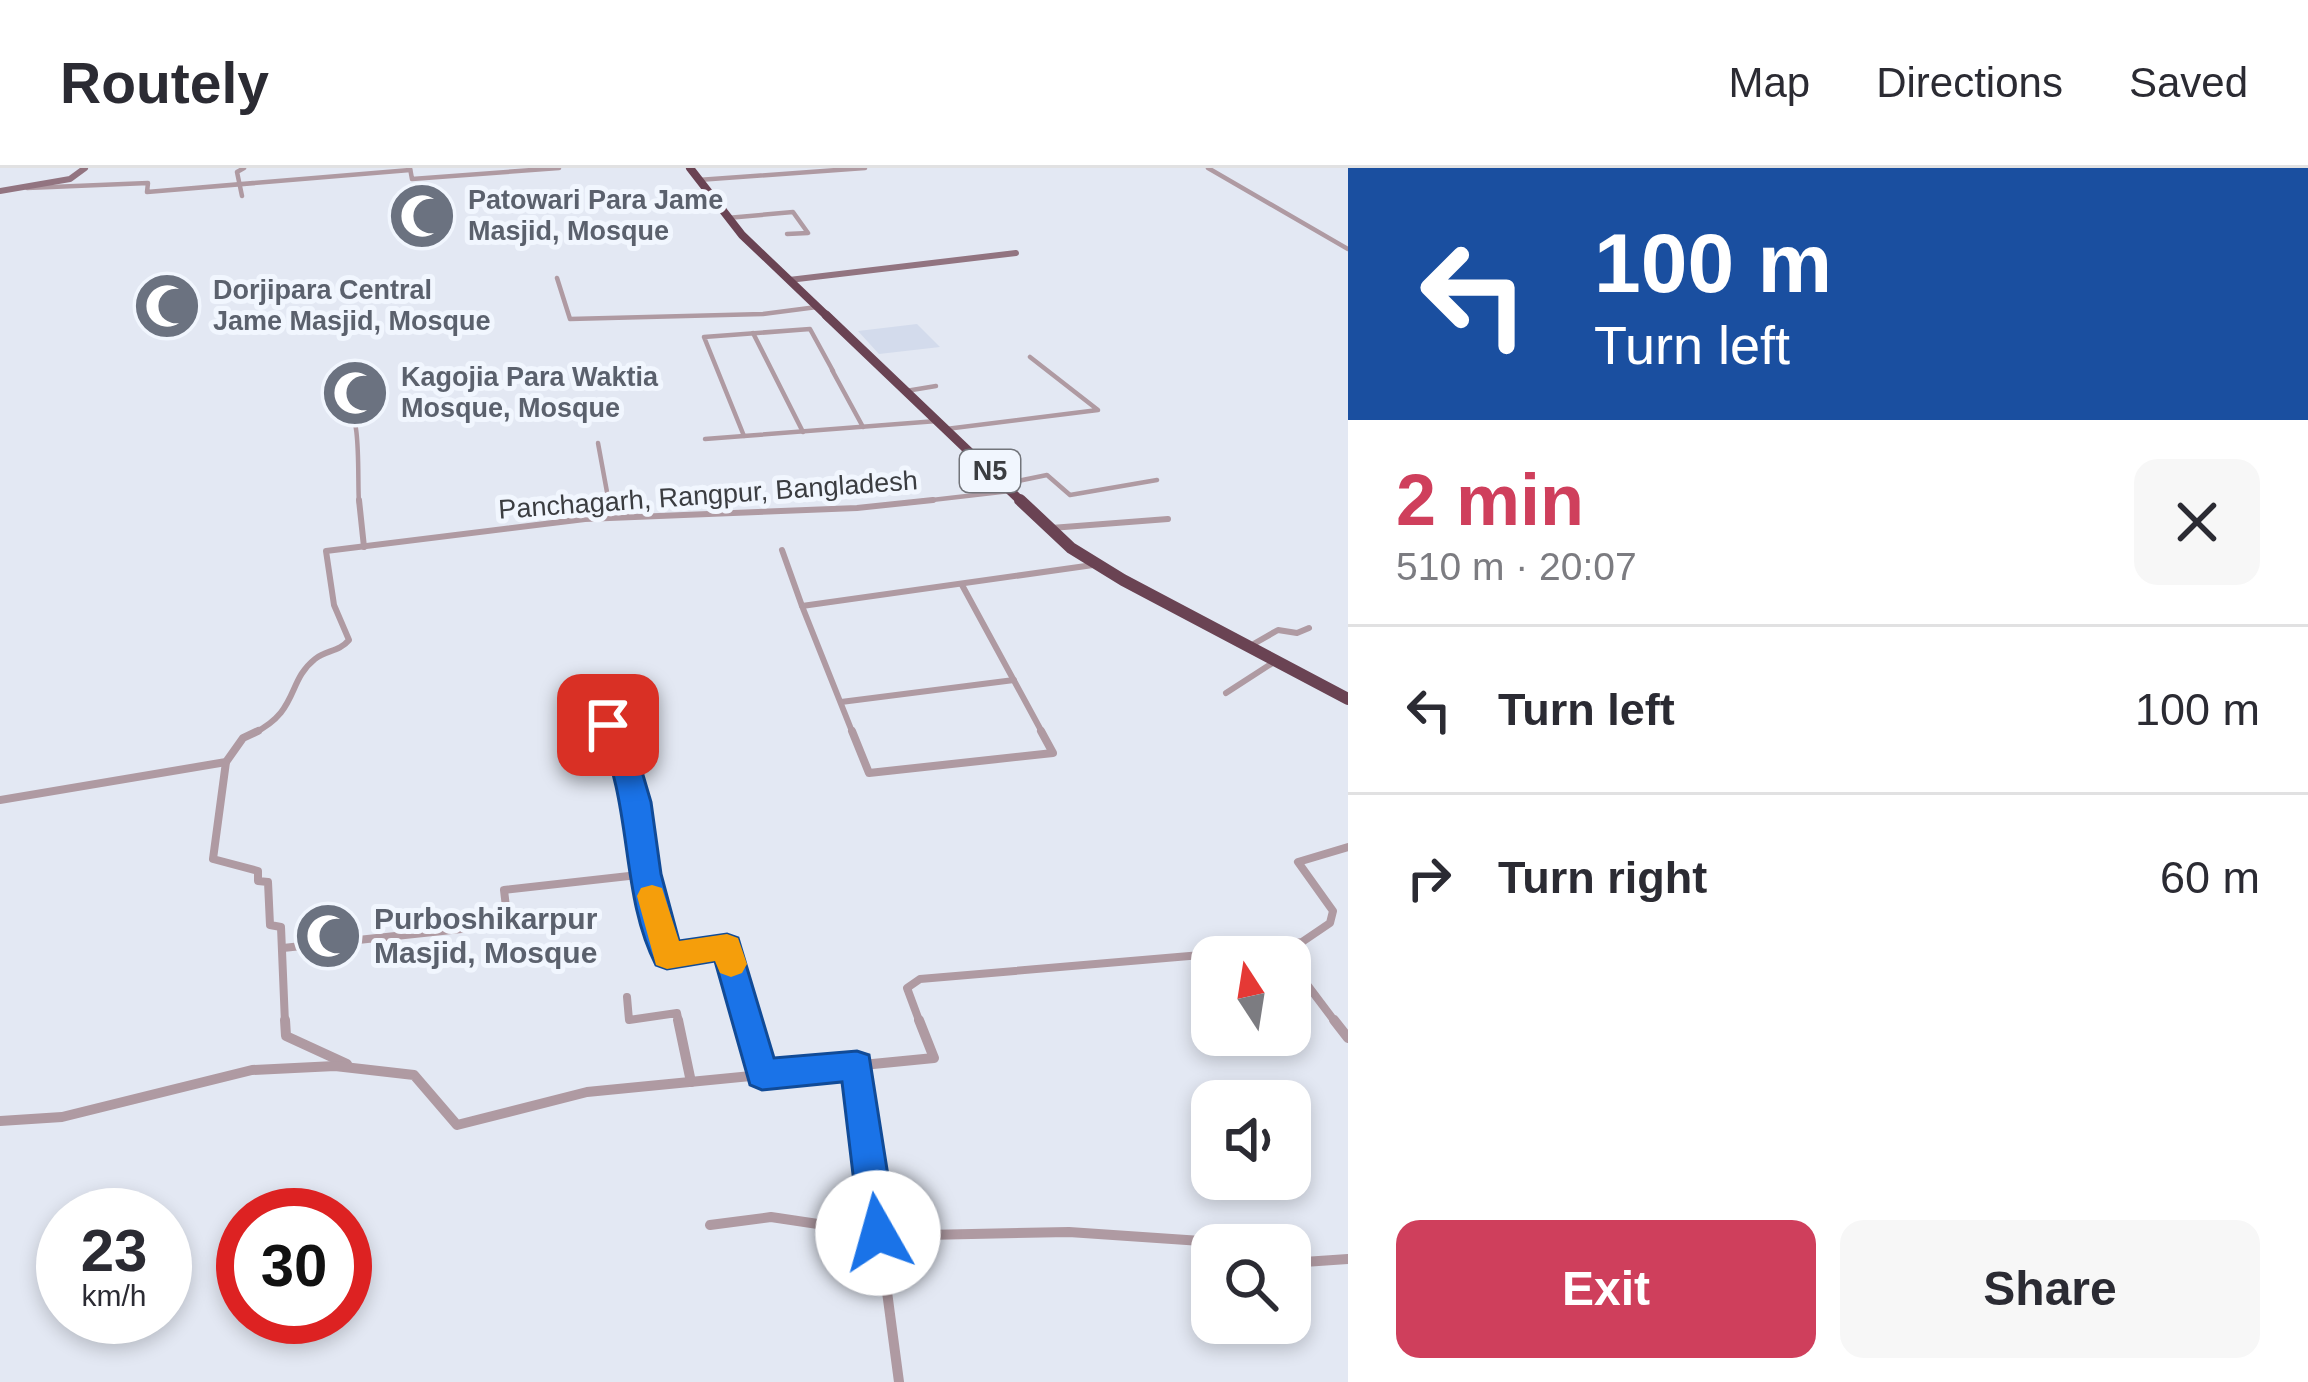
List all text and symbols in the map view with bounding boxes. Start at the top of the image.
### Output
text: Routely [60,51,269,115]
text: Map [1728,59,1810,106]
text: Directions [1876,59,2063,106]
text: Saved [2129,59,2248,106]
mosque icon: Patowari Para Jame Masjid, Mosque [387,181,457,251]
place label: Patowari Para Jame Masjid, Mosque [468,185,723,246]
icon: left [1396,216,1552,372]
text: 100 m [1594,216,1832,310]
mosque icon: Dorjipara Central Jame Masjid, Mosque [132,271,202,341]
place label: Dorjipara Central Jame Masjid, Mosque [213,275,491,336]
text: Turn left [1594,315,1790,375]
mosque icon: Kagojia Para Waktia Mosque, Mosque [320,358,390,428]
place label: Kagojia Para Waktia Mosque, Mosque [401,362,659,423]
road number: N5 [960,450,1020,492]
button: close [2134,459,2260,585]
text: 2 min [1396,460,1584,540]
street label: Panchagarh, Rangpur, Bangladesh [497,465,919,525]
text: 510 m · 20:07 [1396,545,1637,588]
pin [557,674,659,776]
icon: left [1396,677,1462,743]
text: Turn left [1498,684,1675,735]
text: 100 m [2135,684,2260,735]
icon: arrive [575,692,641,758]
icon: right [1396,845,1462,911]
text: Turn right [1498,852,1707,903]
text: 60 m [2160,852,2260,903]
mosque icon: Purboshikarpur Masjid, Mosque [293,901,363,971]
place label: Purboshikarpur Masjid, Mosque [374,902,598,969]
north arrow [1191,936,1311,1056]
map controls [1191,936,1311,1344]
button: sound [1191,1080,1311,1200]
position arrow [815,1170,941,1296]
speed limit sign: 30 [216,1188,372,1344]
text: 23 [81,1217,147,1284]
button: Exit [1396,1220,1816,1358]
button: Share [1840,1220,2260,1358]
button: search [1191,1224,1311,1344]
text: km/h [81,1279,147,1312]

